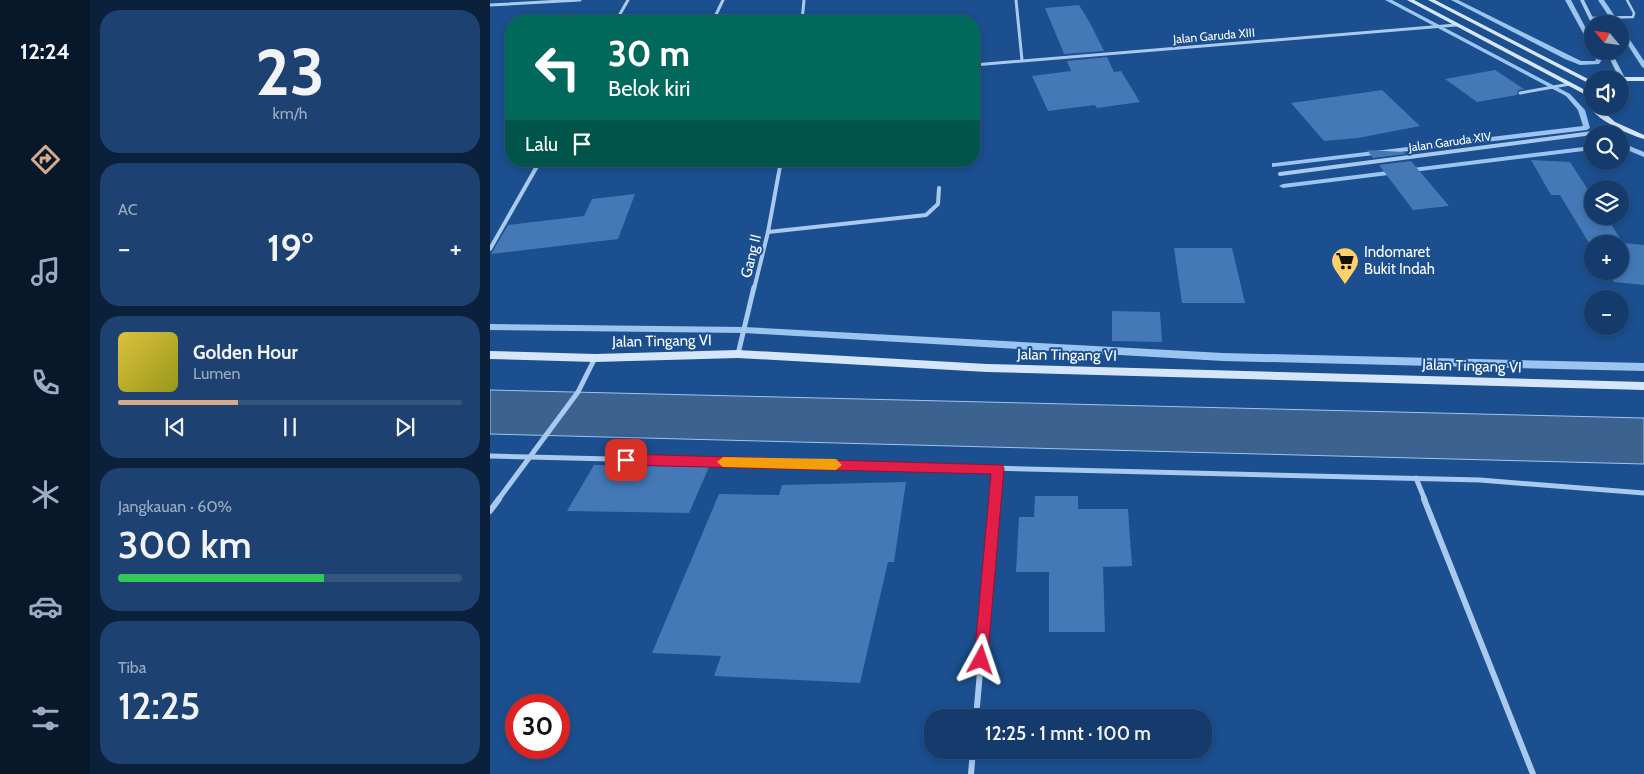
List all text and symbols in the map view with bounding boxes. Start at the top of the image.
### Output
north arrow [1584,15,1629,60]
map controls [1584,15,1629,335]
street label: Jalan Garuda XIII [1171,24,1255,47]
text: 23 [255,32,325,111]
text: 30 m [608,32,690,75]
icon: left [525,35,590,100]
text: 12:24 [20,38,70,65]
button: sound [1584,70,1629,115]
text: Belok kiri [608,75,691,102]
text: km/h [272,104,308,123]
button: search [1584,125,1629,170]
street label: Jalan Garuda XIV [1407,128,1493,155]
icon: arrive [568,130,596,158]
text: Lalu [525,133,558,156]
icon: directions [28,142,63,177]
button: layers [1584,180,1629,225]
text: AC [118,200,138,219]
text: 19° [267,224,313,271]
text: − [118,231,130,265]
text: + [450,231,462,265]
street label: Gang II [737,232,765,280]
button: + [1584,235,1629,280]
place label: Indomaret Bukit Indah [1364,243,1435,278]
supermarket icon: Indomaret Bukit Indah [1330,246,1360,285]
icon: music [28,254,63,289]
button: − [1584,290,1629,335]
street label: Jalan Tingang VI [611,331,712,351]
text: Golden Hour [193,341,298,364]
street label: Jalan Tingang VI [1016,345,1117,365]
street label: Jalan Tingang VI [1421,355,1522,377]
text: Lumen [193,364,240,383]
icon: phone [28,365,63,400]
icon: previous [161,413,189,441]
icon: pause [276,413,304,441]
icon: next [391,413,419,441]
pin [605,439,647,481]
icon: arrive [612,446,640,474]
icon: climate [28,477,63,512]
text: Jangkauan · 60% [118,497,232,516]
text: 300 km [118,521,252,568]
icon: car [28,589,63,624]
position arrow [954,633,1006,685]
text: Tiba [118,658,146,677]
text: 12:25 [118,682,200,729]
speed limit sign: 30 [505,694,570,759]
icon: filters [28,701,63,736]
text: 12:25 · 1 mnt · 100 m [985,722,1151,745]

